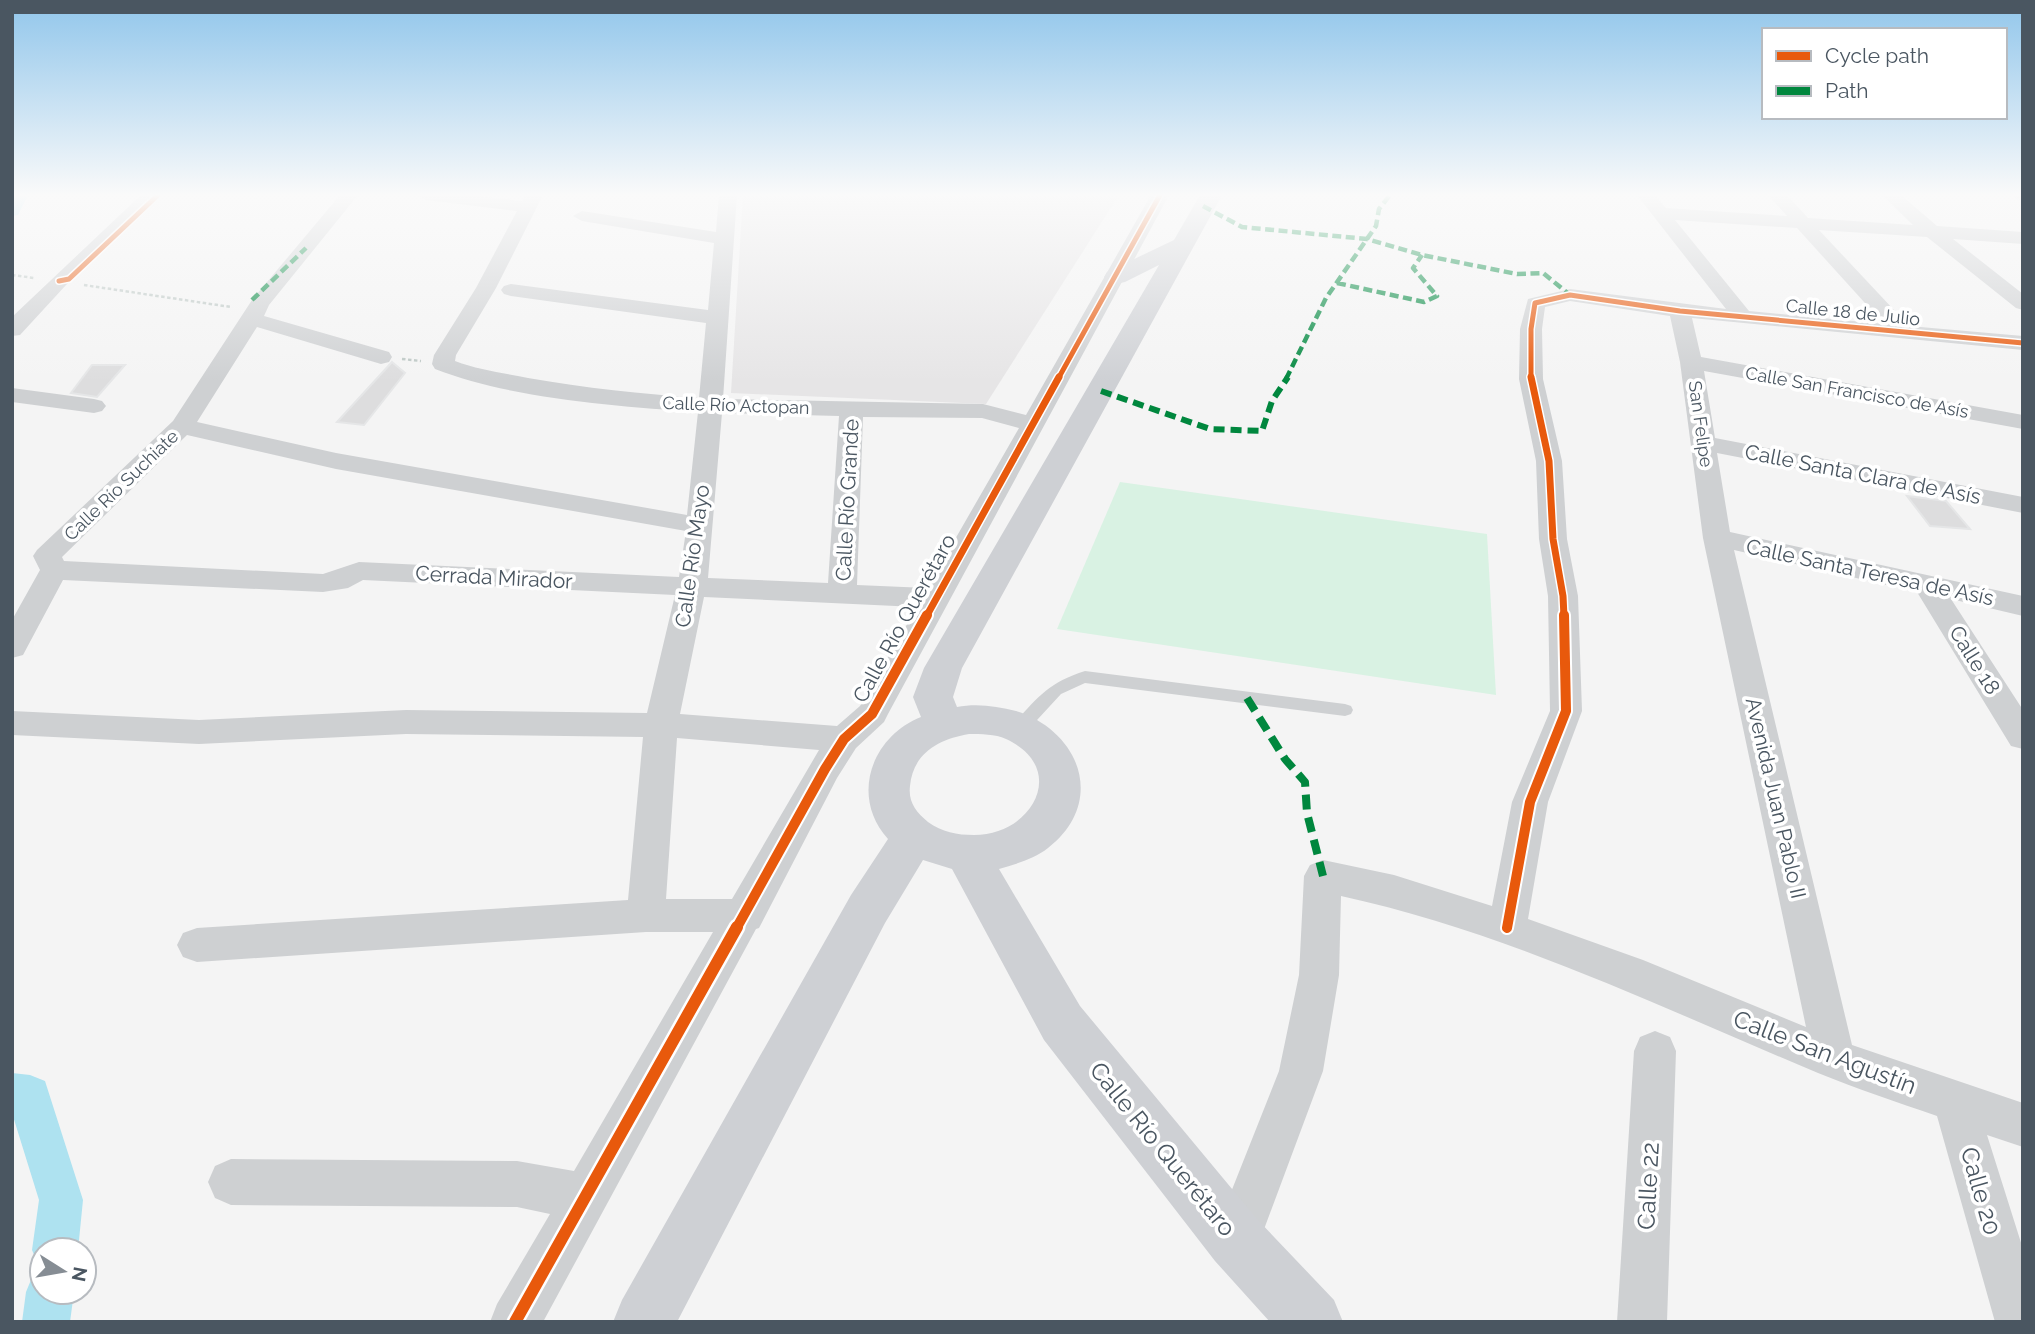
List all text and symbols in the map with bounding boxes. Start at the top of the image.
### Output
legend [1762,28,2007,119]
text: Cycle path [1825,43,1929,68]
text: Path [1825,78,1869,103]
street label: Calle 18 de Julio [1785,295,1921,330]
street label: Calle San Francisco de Asís [1744,362,1970,422]
street label: San Felipe [1685,380,1718,469]
street label: Calle Río Actopan [662,392,810,418]
street label: Calle Río Grande [830,418,864,582]
street label: Calle Río Suchiate [60,425,183,545]
street label: Calle Santa Clara de Asís [1743,439,1983,509]
street label: Calle Río Mayo [670,483,714,629]
street label: Calle Río Querétaro [847,529,961,707]
street label: Calle Santa Teresa de Asís [1744,534,1996,610]
street label: Cerrada Mirador [415,560,574,594]
street label: Calle 18 [1944,621,2006,699]
street label: Avenida Juan Pablo II [1741,695,1811,901]
street label: Calle San Agustín [1729,1004,1921,1100]
street label: Calle Río Querétaro [1084,1056,1242,1242]
street label: Calle 22 [1631,1141,1665,1231]
street label: Calle 20 [1955,1144,2007,1238]
north arrow [28,1236,98,1306]
text: N [68,1265,92,1283]

